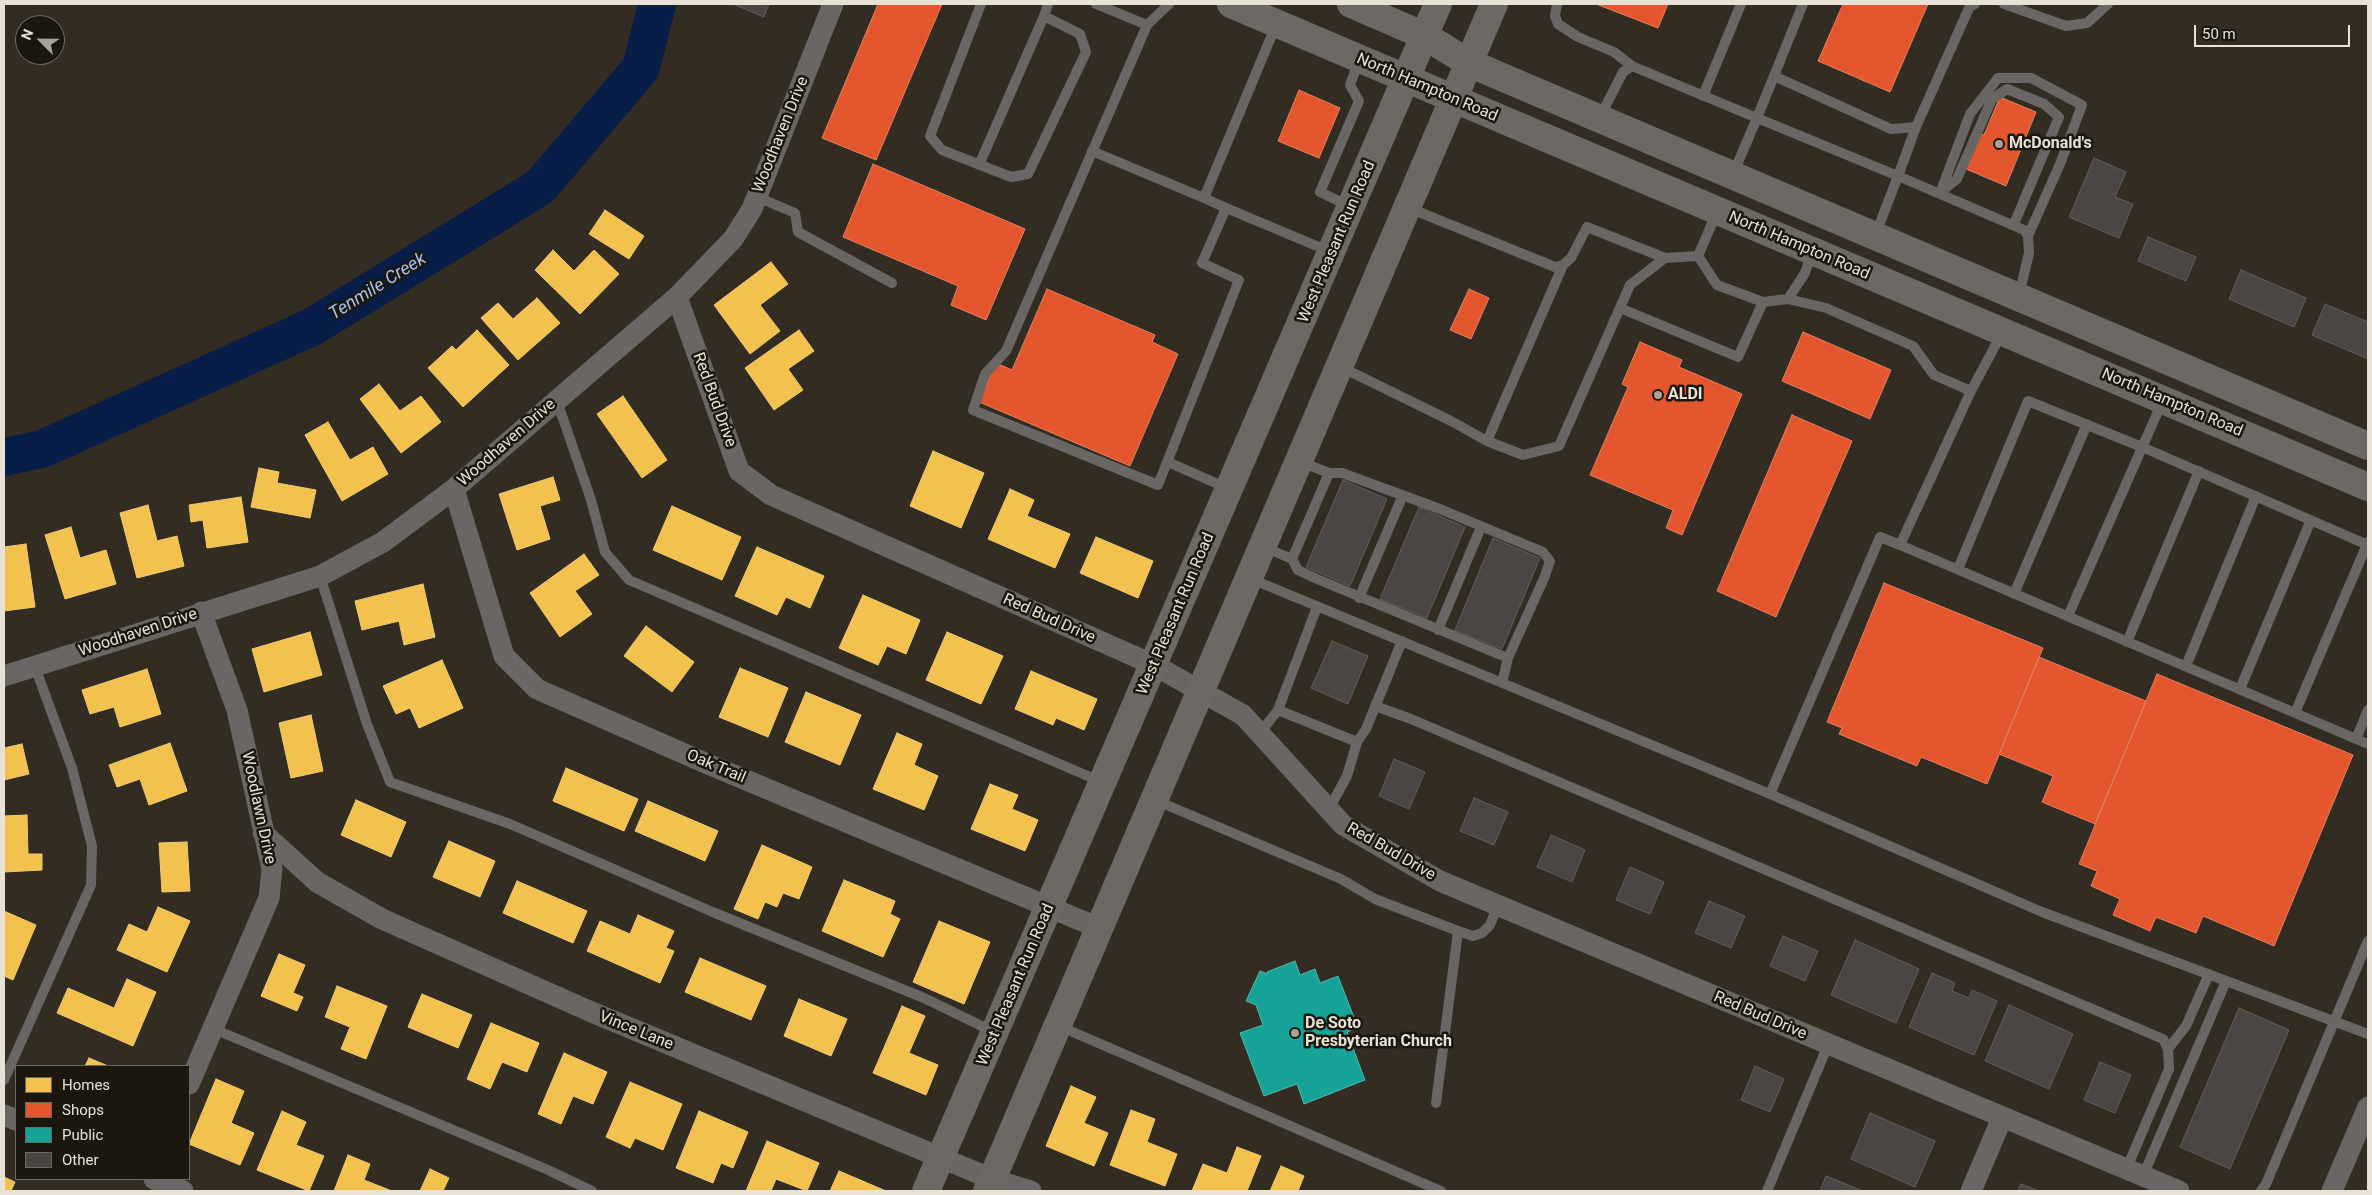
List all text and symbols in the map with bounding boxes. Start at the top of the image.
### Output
north arrow [15,15,65,65]
scale bar [2197,15,2353,47]
text: 50 m [2202,25,2236,43]
text: N [18,27,36,42]
street label: North Hampton Road [1354,50,1500,126]
street label: Woodhaven Drive [749,74,813,196]
place label: McDonald's [2009,134,2092,154]
marker: McDonald's [1993,138,2005,150]
street label: West Pleasant Run Road [1294,158,1380,326]
street label: North Hampton Road [1726,208,1872,284]
water label: Tenmile Creek [325,249,431,325]
street label: Red Bud Drive [688,350,740,450]
street label: North Hampton Road [2099,365,2245,441]
place label: ALDI [1668,385,1702,405]
marker: ALDI [1652,389,1664,401]
street label: Woodhaven Drive [454,395,560,491]
street label: West Pleasant Run Road [1133,530,1219,698]
street label: Red Bud Drive [1000,590,1098,648]
street label: Woodhaven Drive [76,605,200,661]
street label: Oak Trail [684,746,748,788]
street label: Woodlawn Drive [237,750,279,866]
street label: Red Bud Drive [1343,819,1439,885]
street label: West Pleasant Run Road [973,901,1059,1069]
street label: Red Bud Drive [1711,988,1809,1044]
street label: Vince Lane [596,1007,676,1055]
place label: De Soto Presbyterian Church [1305,1014,1452,1052]
marker: De Soto Presbyterian Church [1289,1027,1301,1039]
legend [15,1065,190,1180]
text: Homes [62,1076,110,1094]
text: Shops [62,1101,104,1119]
text: Public [62,1126,103,1144]
text: Other [62,1151,99,1169]

